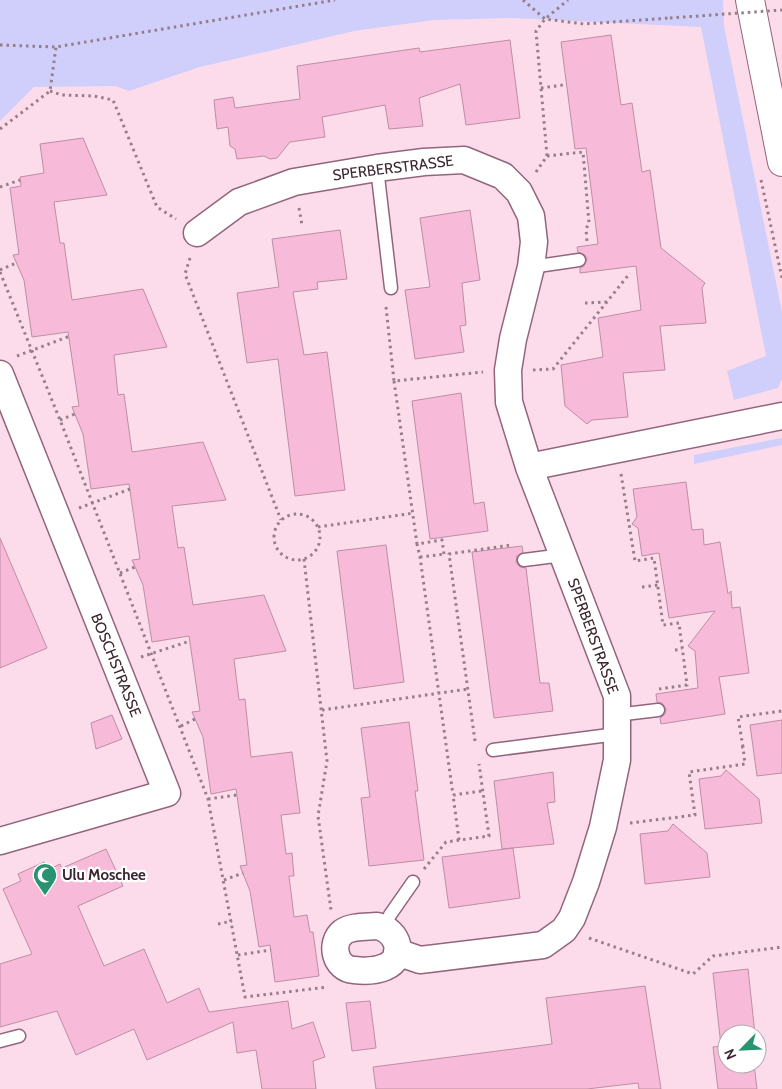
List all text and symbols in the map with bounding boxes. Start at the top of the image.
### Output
street label: SPERBERSTRASSE [331,152,455,184]
street label: SPERBERSTRASSE [564,576,622,696]
street label: BOSCHSTRASSE [87,611,145,719]
mosque icon: Ulu Moschee [32,862,58,896]
place label: Ulu Moschee [62,866,146,884]
north arrow [717,1024,767,1074]
text: N [720,1046,740,1062]

